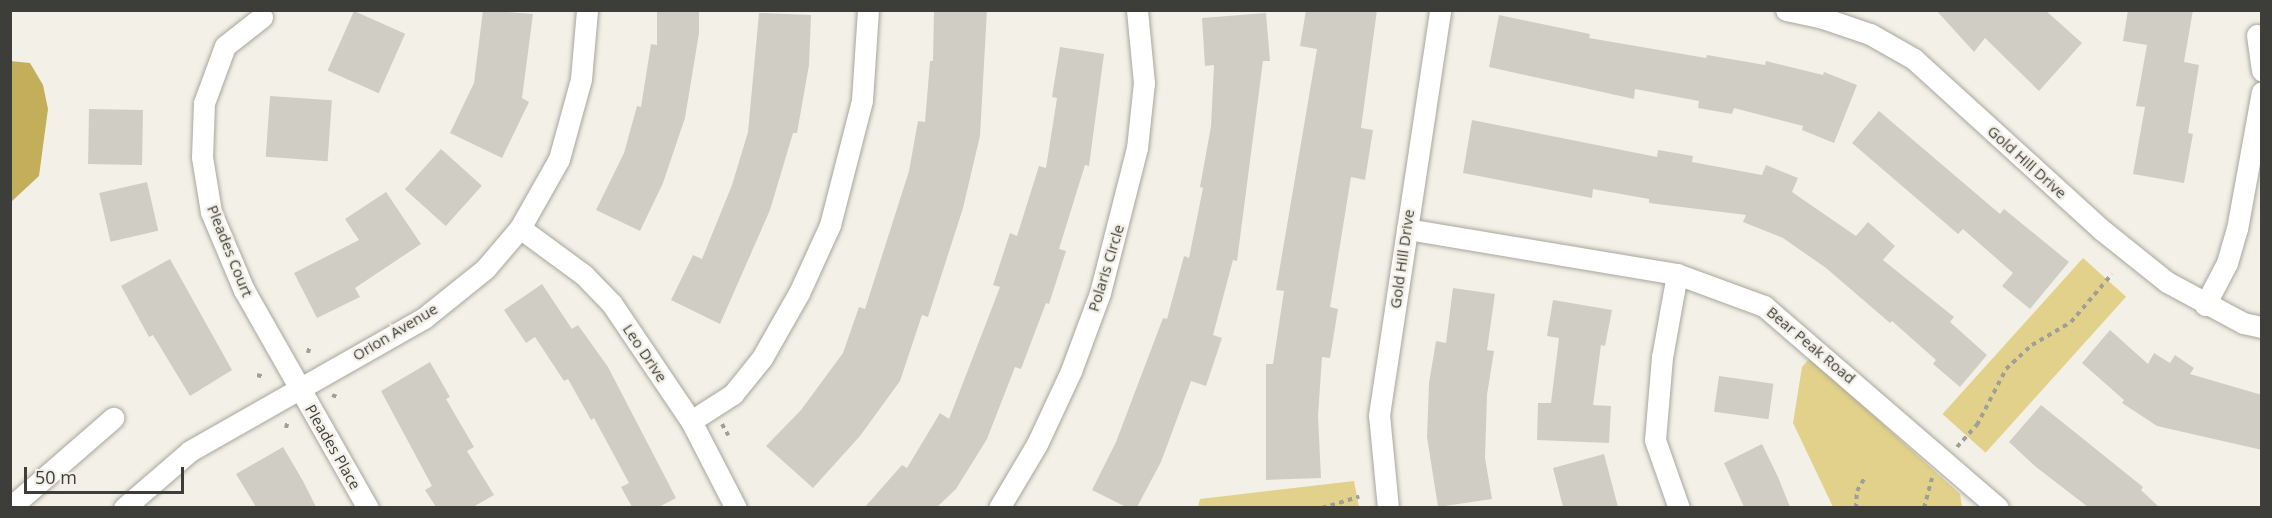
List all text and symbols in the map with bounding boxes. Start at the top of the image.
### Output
street label: Gold Hill Drive [1984,122,2070,202]
street label: Pleades Court [203,202,257,300]
street label: Gold Hill Drive [1386,208,1418,310]
street label: Polaris Circle [1084,222,1128,314]
street label: Orion Avenue [349,300,441,364]
street label: Bear Peak Road [1763,303,1859,387]
street label: Leo Drive [619,321,671,385]
street label: Pleades Place [301,401,365,493]
scale bar [27,455,188,493]
text: 50 m [35,465,77,489]

